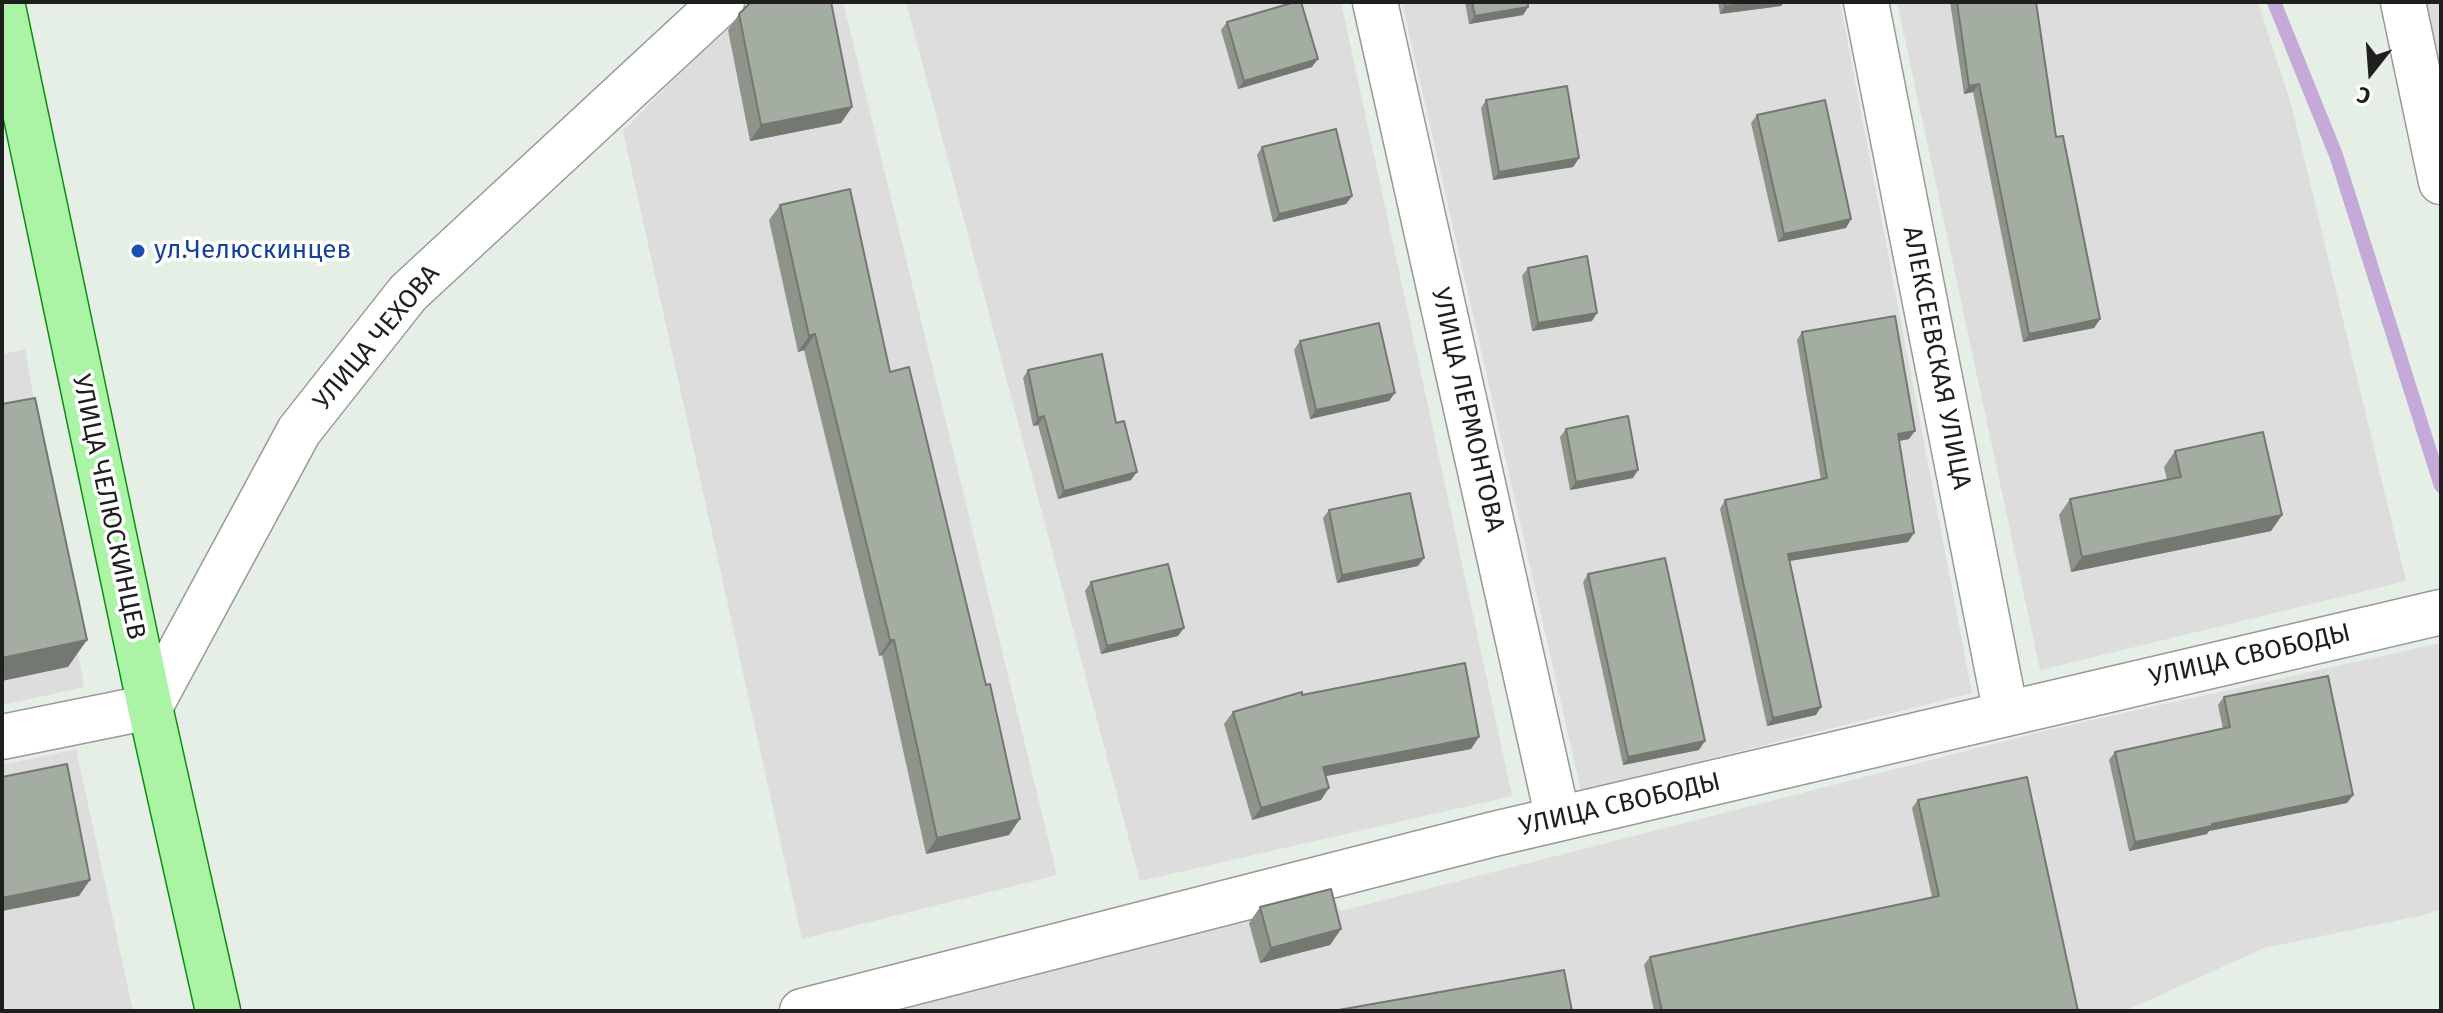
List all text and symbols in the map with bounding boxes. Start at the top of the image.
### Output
north arrow [2331,32,2411,112]
text: С [2354,81,2374,110]
street label: АЛЕКСЕЕВСКАЯ УЛИЦА [1895,224,1977,492]
place label: ул.Челюскинцев [154,235,351,267]
marker: ул.Челюскинцев [129,242,147,260]
street label: УЛИЦА ЧЕХОВА [307,259,447,417]
street label: УЛИЦА ЛЕРМОНТОВА [1424,285,1510,535]
street label: УЛИЦА ЧЕЛЮСКИНЦЕВ [65,372,151,642]
street label: УЛИЦА СВОБОДЫ [2146,618,2354,694]
street label: УЛИЦА СВОБОДЫ [1516,767,1724,843]

